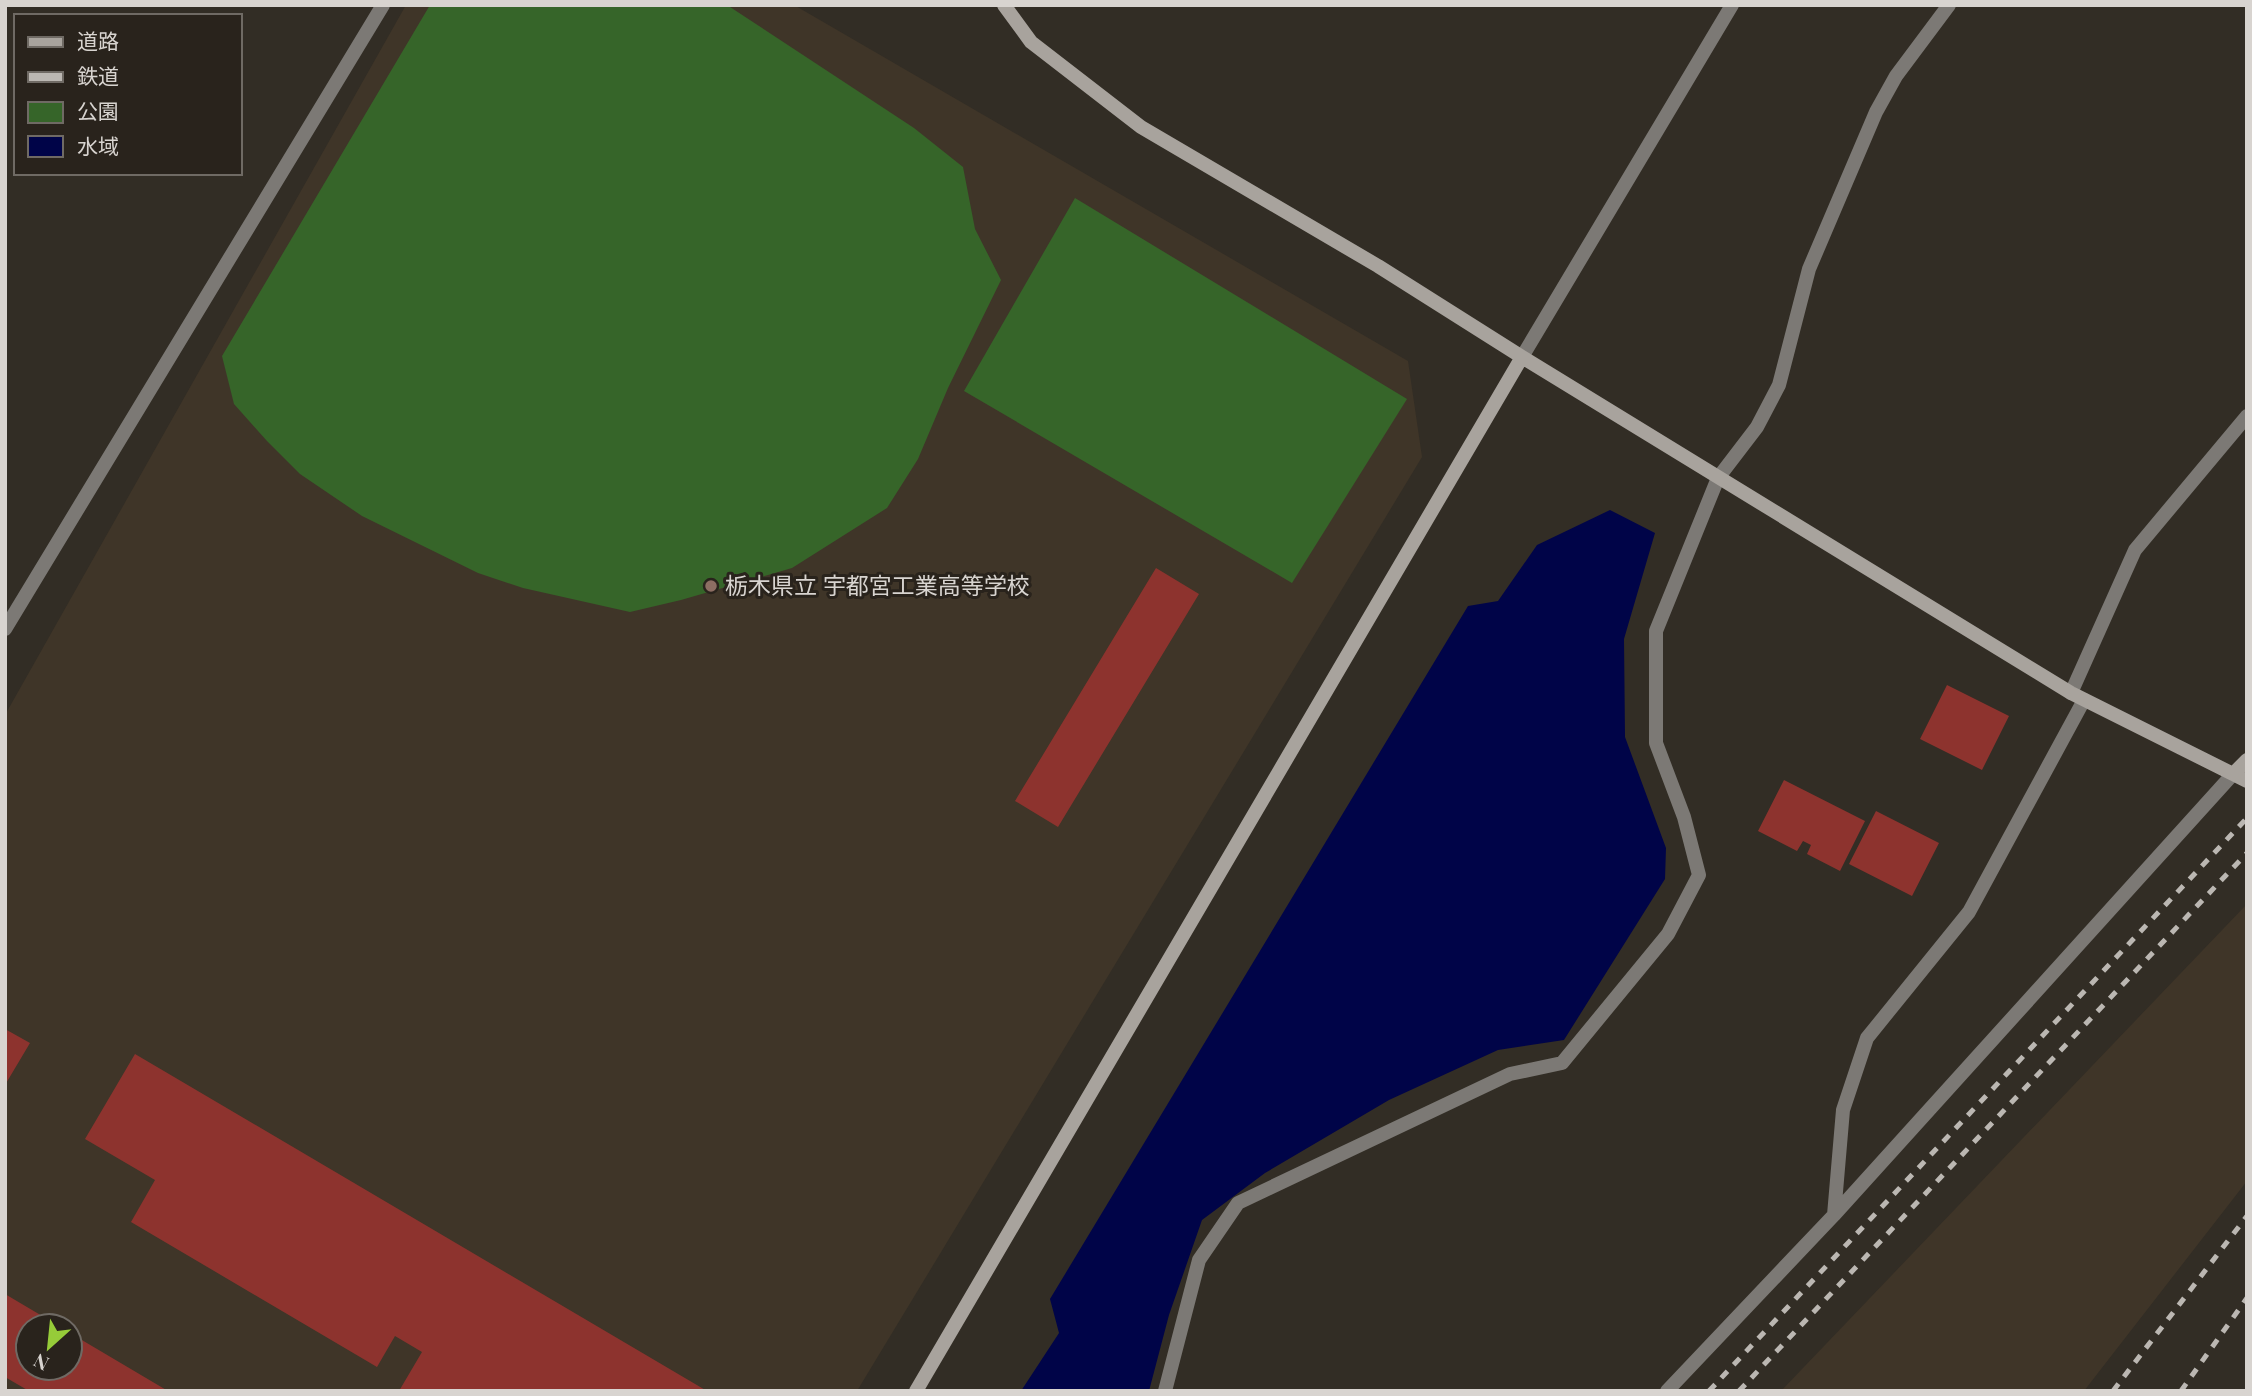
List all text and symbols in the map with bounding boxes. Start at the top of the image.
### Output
legend [14,14,242,175]
text: 道路 [77,26,119,54]
text: 鉄道 [77,61,119,89]
text: 公園 [77,96,119,124]
text: 水域 [77,131,119,159]
place label: 栃木県立 宇都宮工業高等学校 [725,569,1030,600]
marker: 栃木県立 宇都宮工業高等学校 [703,578,719,594]
north arrow [14,1312,84,1382]
text: N [29,1348,53,1378]

